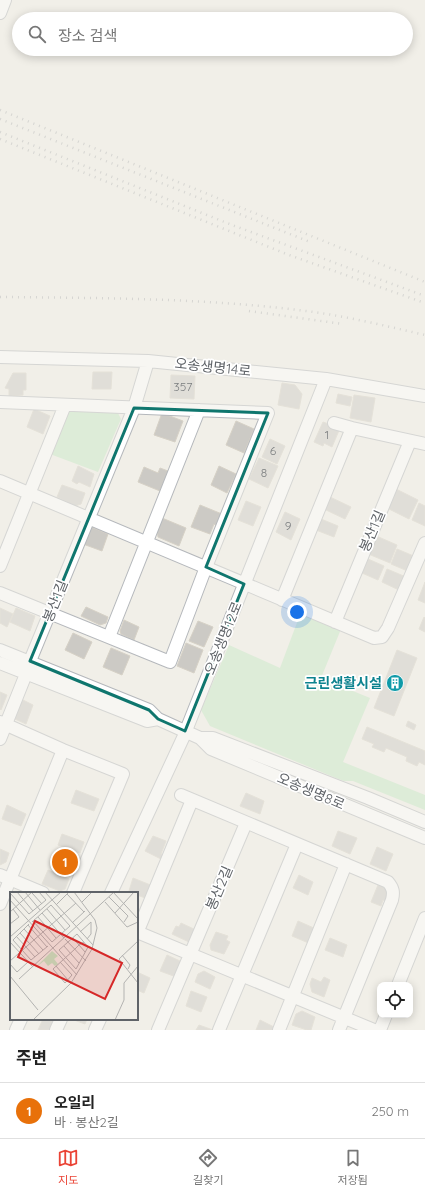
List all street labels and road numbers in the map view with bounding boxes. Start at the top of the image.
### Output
street label: 오송생명14로 [174,354,252,380]
street label: 봉산1길 [355,507,389,555]
street label: 봉산1길 [38,577,72,625]
street label: 오송생명12로 [200,599,246,677]
street label: 오송생명8로 [274,769,348,813]
street label: 봉산2길 [202,863,236,913]

